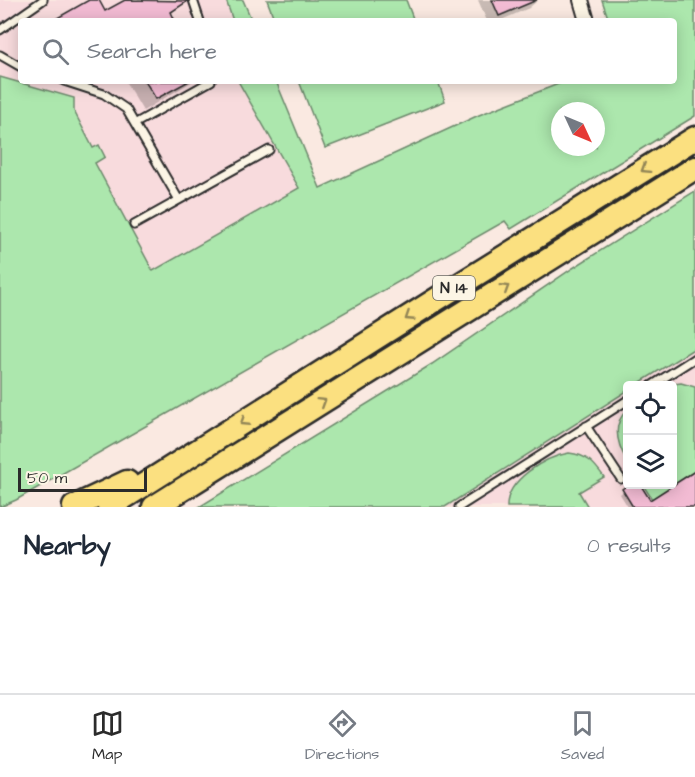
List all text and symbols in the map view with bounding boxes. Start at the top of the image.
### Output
search box [18,18,677,84]
icon: search [39,35,72,68]
text: Search here [87,36,217,67]
north arrow [551,102,605,156]
one-way arrow [641,162,651,174]
road number: N 14 [433,276,475,300]
one-way arrow [498,284,509,295]
one-way arrow [405,310,416,321]
map controls [623,381,677,489]
button: locate [623,381,677,435]
one-way arrow [316,398,326,410]
one-way arrow [240,415,251,426]
button: layers [623,435,677,489]
scale bar [18,465,147,492]
text: 50 m [27,467,67,489]
text: Nearby [24,528,111,564]
text: 0 results [587,532,671,560]
tab: Map [91,707,124,765]
tab: Directions [305,707,379,765]
tab: Saved [561,707,604,765]

